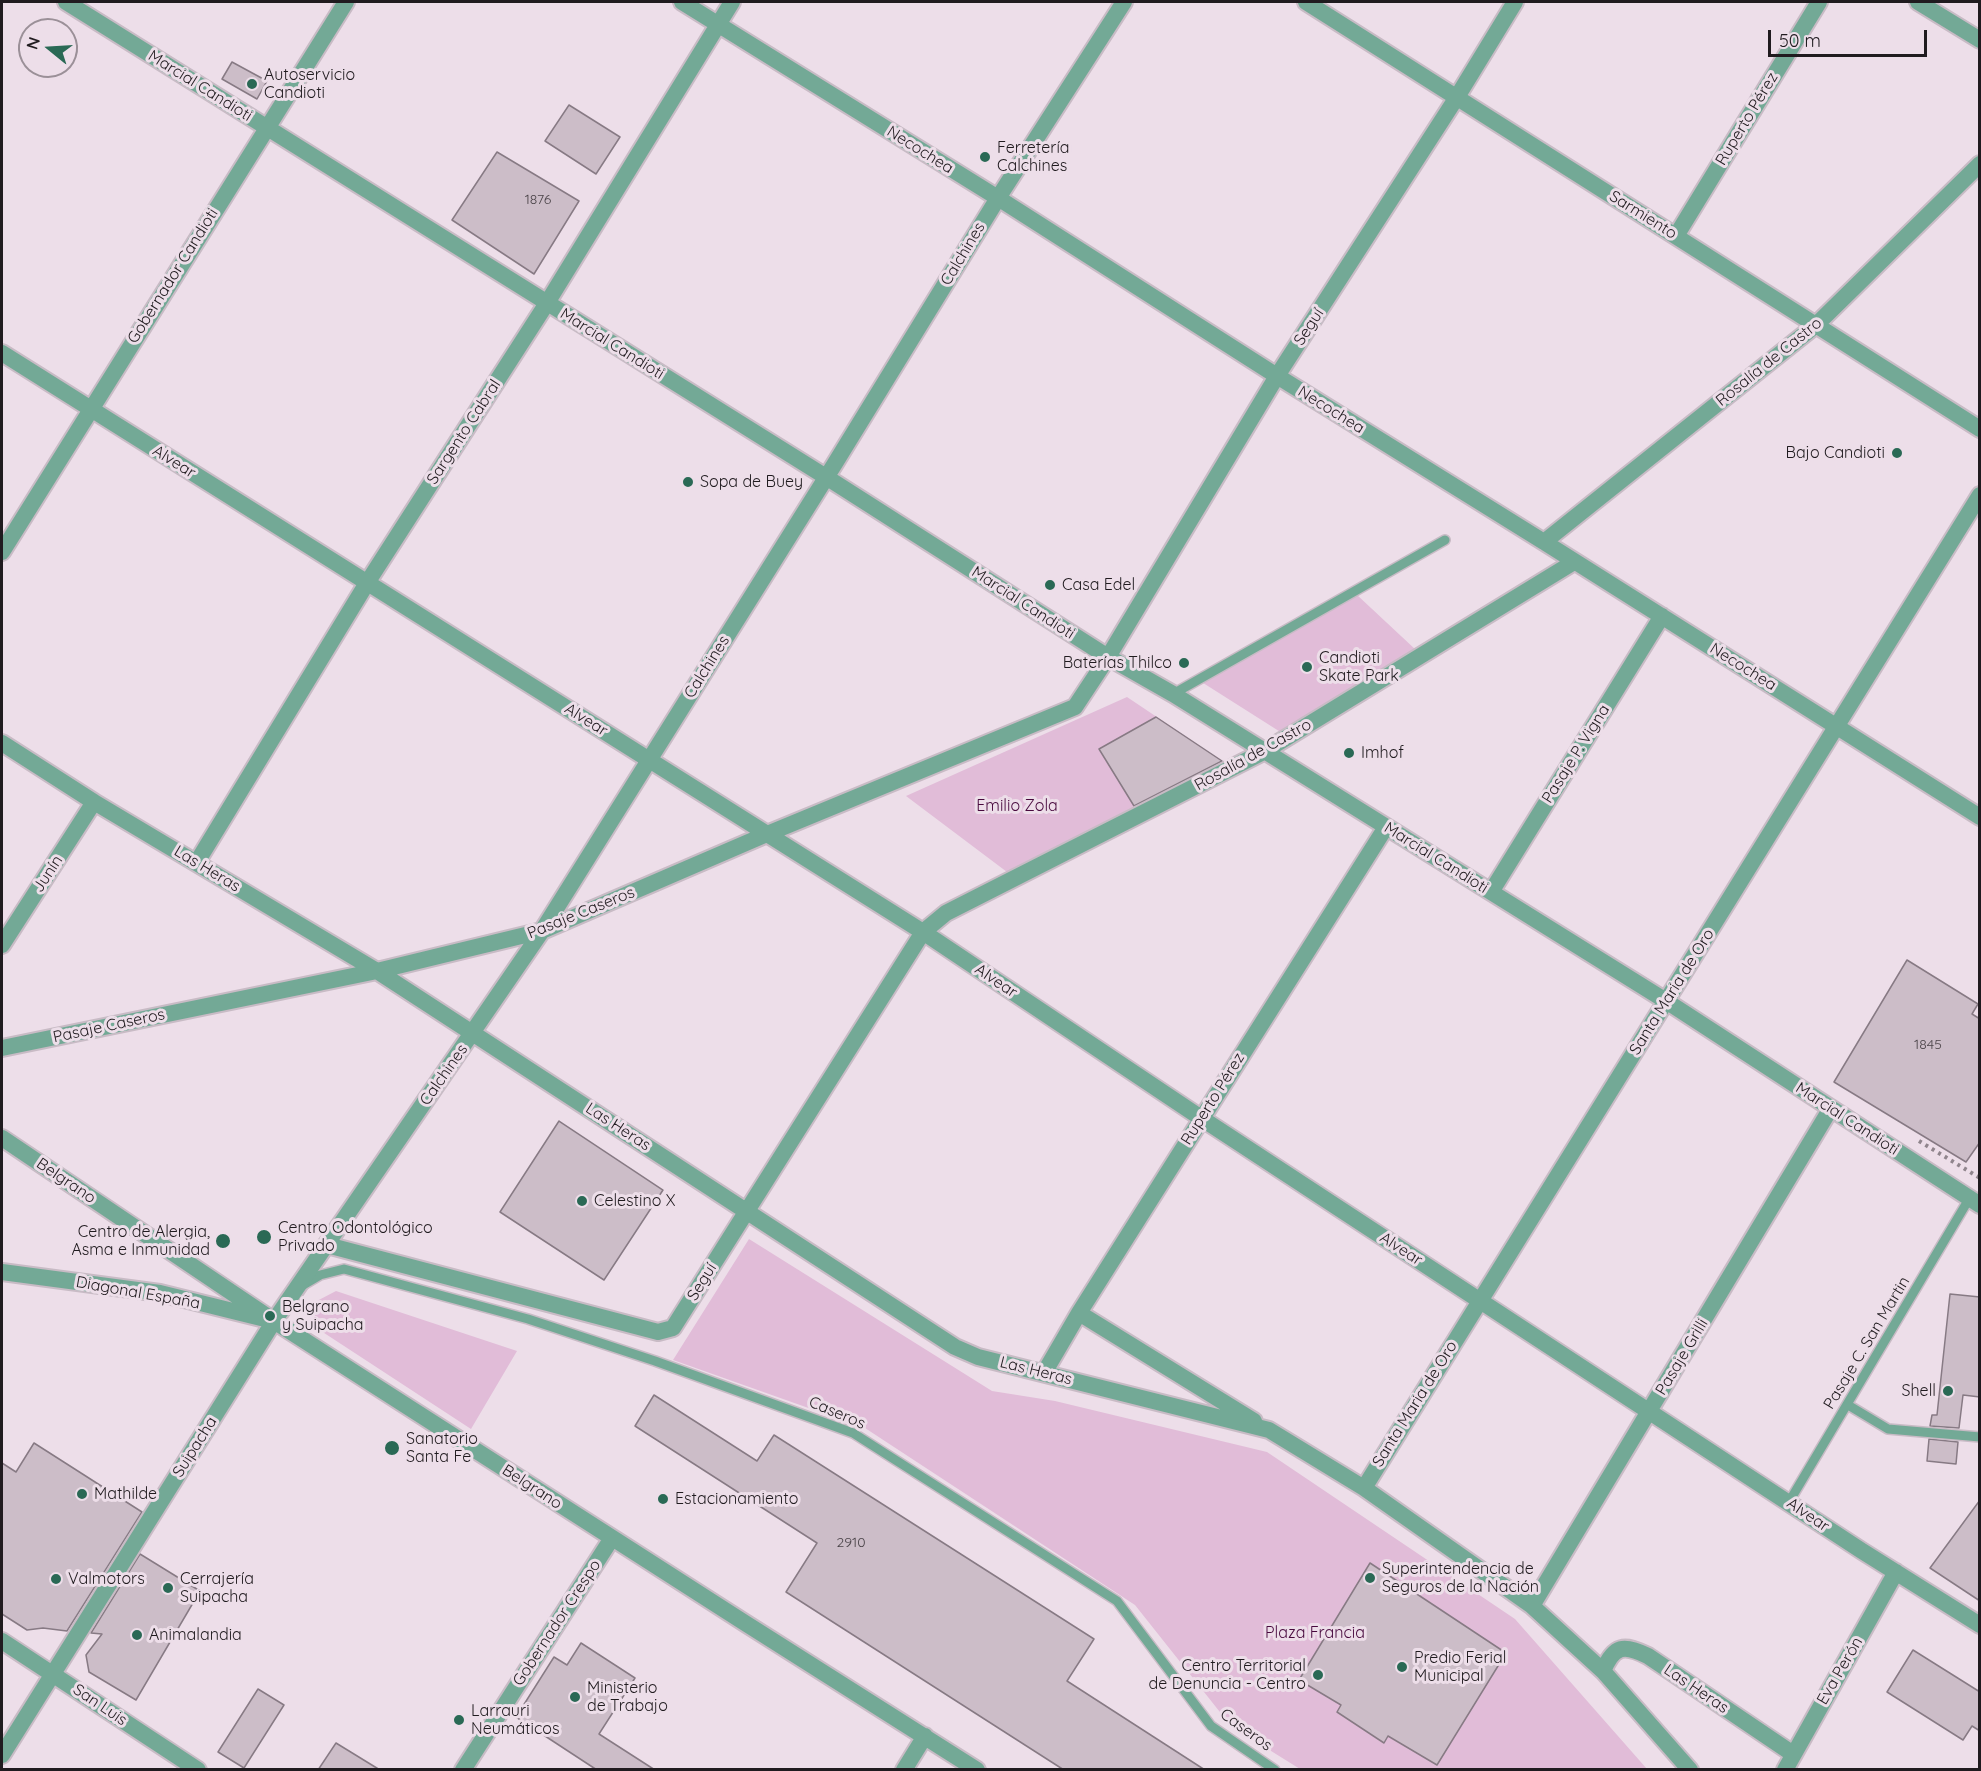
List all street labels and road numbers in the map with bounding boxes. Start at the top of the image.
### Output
street label: Marcial Candioti [144,46,256,126]
street label: Ruperto Pérez [1712,69,1782,169]
street label: Necochea [883,122,957,178]
street label: Sarmiento [1606,187,1680,243]
street label: Gobernador Candioti [124,205,222,347]
street label: Calchines [937,219,989,289]
street label: Marcial Candioti [556,304,668,384]
street label: Seguí [1290,305,1328,349]
street label: Rosalía de Castro [1712,313,1826,411]
street label: Sargento Cabral [423,376,505,488]
street label: Necochea [1294,382,1368,438]
street label: Alvear [149,441,199,483]
street label: Marcial Candioti [968,562,1078,644]
street label: Calchines [680,632,734,702]
street label: Necochea [1706,639,1780,695]
street label: Alvear [561,699,611,741]
street label: Pasaje P. Vigna [1538,701,1614,807]
street label: Rosalía de Castro [1191,715,1315,795]
street label: Marcial Candioti [1380,818,1492,898]
street label: Las Heras [170,842,244,896]
street label: Junín [29,852,67,896]
street label: Pasaje Caseros [525,883,637,943]
street label: Santa Maria de Oro [1625,926,1719,1058]
street label: Alvear [971,960,1021,1002]
street label: Pasaje Caseros [51,1005,167,1047]
street label: Calchines [416,1041,472,1109]
street label: Ruperto Pérez [1177,1049,1249,1149]
street label: Marcial Candioti [1792,1078,1902,1160]
street label: Las Heras [582,1099,654,1155]
street label: Belgrano [33,1154,99,1208]
street label: Alvear [1376,1228,1426,1270]
street label: Seguí [683,1260,721,1304]
street label: Diagonal España [74,1273,202,1313]
street label: Pasaje C. San Martin [1820,1273,1914,1413]
street label: Pasaje Grilli [1652,1315,1712,1399]
street label: Santa Maria de Oro [1368,1338,1462,1470]
street label: Las Heras [998,1353,1074,1389]
street label: Caseros [806,1393,868,1433]
street label: Suipacha [169,1413,221,1481]
street label: Belgrano [498,1461,566,1513]
street label: Alvear [1783,1494,1833,1536]
street label: Gobernador Crespo [509,1556,605,1690]
street label: Eva Perón [1813,1634,1867,1708]
street label: Las Heras [1660,1660,1732,1718]
street label: San Luis [69,1680,131,1730]
street label: Caseros [1216,1705,1276,1755]

